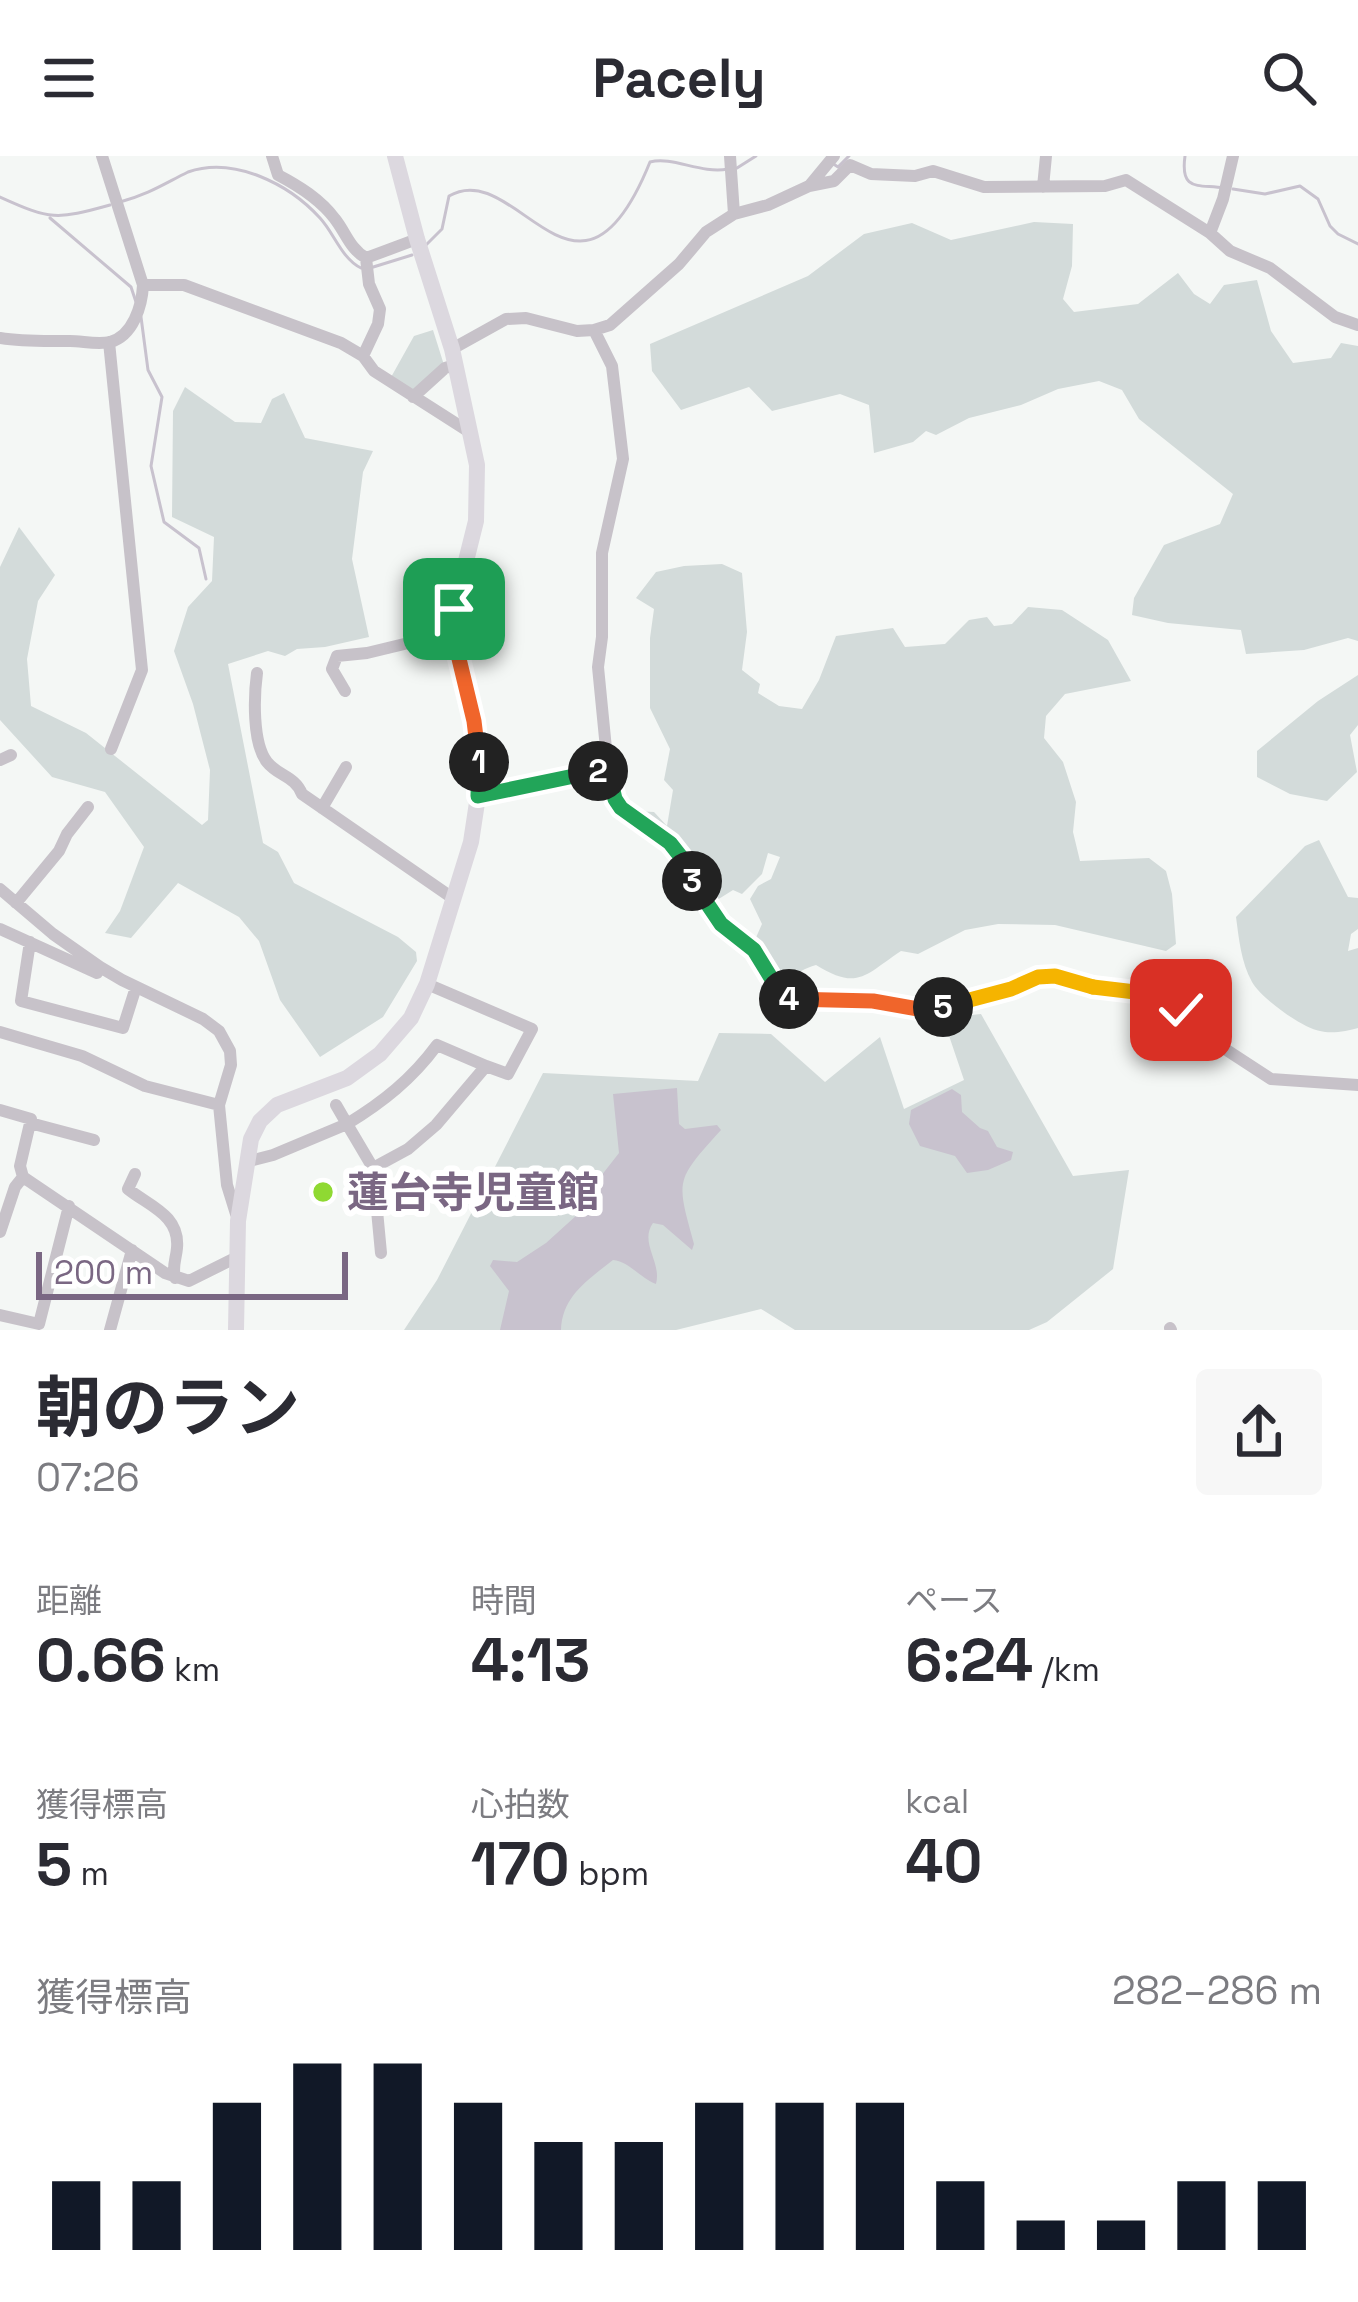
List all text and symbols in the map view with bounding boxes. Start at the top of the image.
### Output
text: Pacely [592,44,766,113]
icon: menu [36,45,102,111]
icon: search [1256,45,1322,111]
pin [403,558,505,660]
icon: arrive [421,576,487,642]
pin: 1 [449,732,509,792]
text: 1 [472,741,486,783]
pin: 2 [568,741,628,801]
text: 2 [588,750,608,792]
pin: 3 [662,851,722,911]
text: 3 [682,860,702,902]
pin [1130,959,1232,1061]
pin: 4 [759,969,819,1029]
pin: 5 [913,977,973,1037]
icon: check [1148,977,1214,1043]
text: 4 [779,978,800,1020]
text: 5 [933,986,953,1028]
place label: 蓮台寺児童館 [347,1166,599,1219]
marker: 蓮台寺児童館 [310,1179,336,1205]
scale bar [36,1246,348,1299]
text: 200 m [54,1252,153,1294]
text: 朝のラン [36,1366,300,1450]
button: share [1196,1369,1322,1495]
text: 07:26 [36,1453,140,1502]
text: 距離 [36,1580,102,1622]
text: 時間 [471,1580,537,1622]
text: ペース [905,1580,1003,1622]
text: 0.66 [36,1622,166,1699]
text: 4:13 [471,1622,590,1699]
text: 6:24 [905,1622,1033,1699]
text: km [166,1649,220,1691]
text: /km [1033,1649,1100,1691]
text: kcal [905,1781,969,1823]
text: 獲得標高 [36,1784,168,1826]
text: 心拍数 [471,1784,570,1826]
text: 40 [905,1823,982,1900]
text: 5 [36,1826,72,1903]
text: 170 [471,1826,570,1903]
text: m [72,1853,109,1895]
text: bpm [570,1853,649,1895]
text: 282–286 m [1112,1966,1322,2015]
text: 獲得標高 [36,1973,192,2022]

